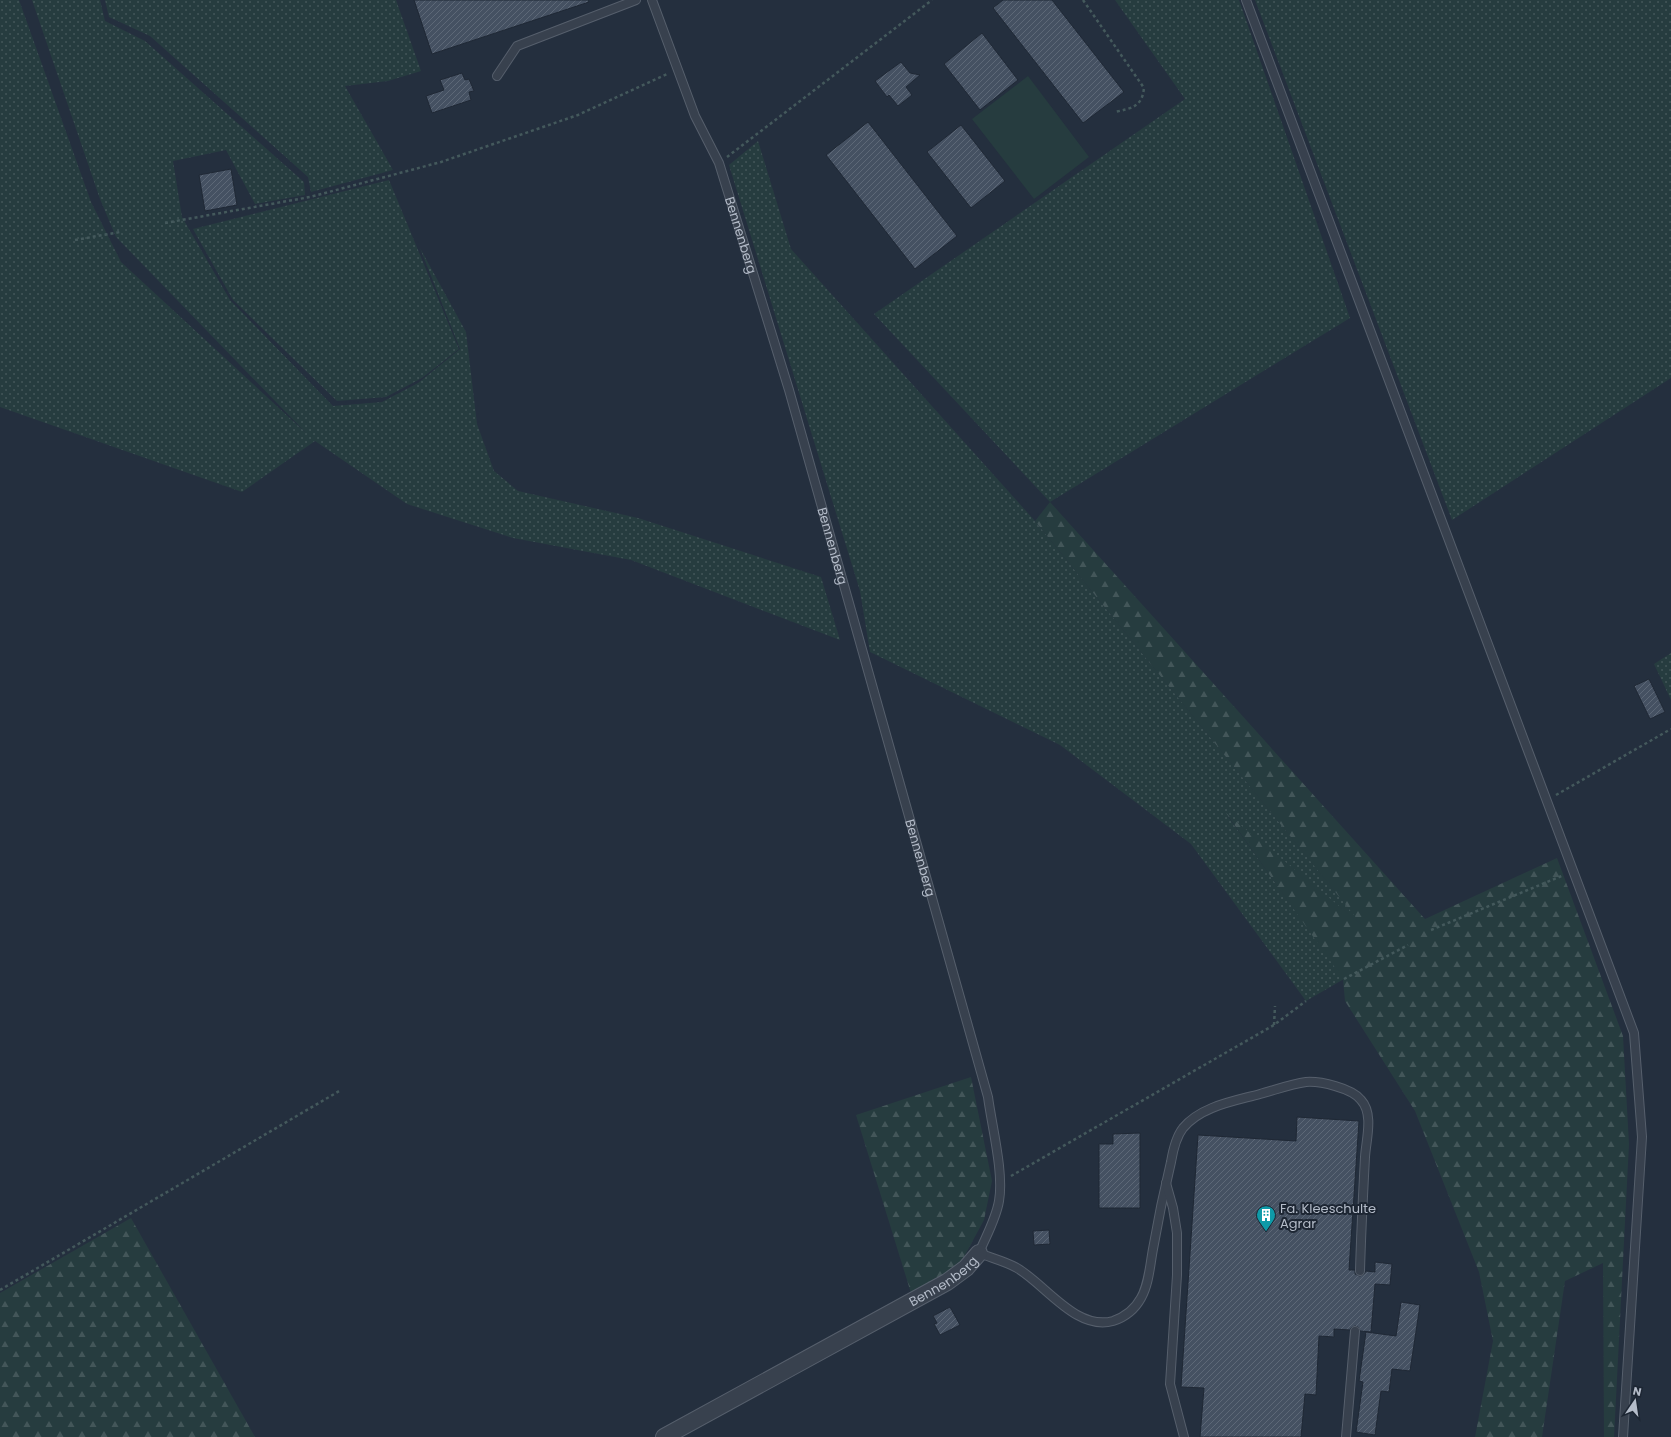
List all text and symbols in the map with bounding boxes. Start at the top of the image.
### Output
street label: Bennenberg [720,194,762,276]
street label: Bennenberg [812,505,852,587]
street label: Bennenberg [900,817,940,899]
place label: Fa. Kleeschulte Agrar [1280,1199,1376,1233]
building icon: Fa. Kleeschulte Agrar [1255,1204,1277,1232]
street label: Bennenberg [905,1252,982,1311]
north arrow [1615,1381,1655,1421]
text: N [1631,1383,1643,1400]

